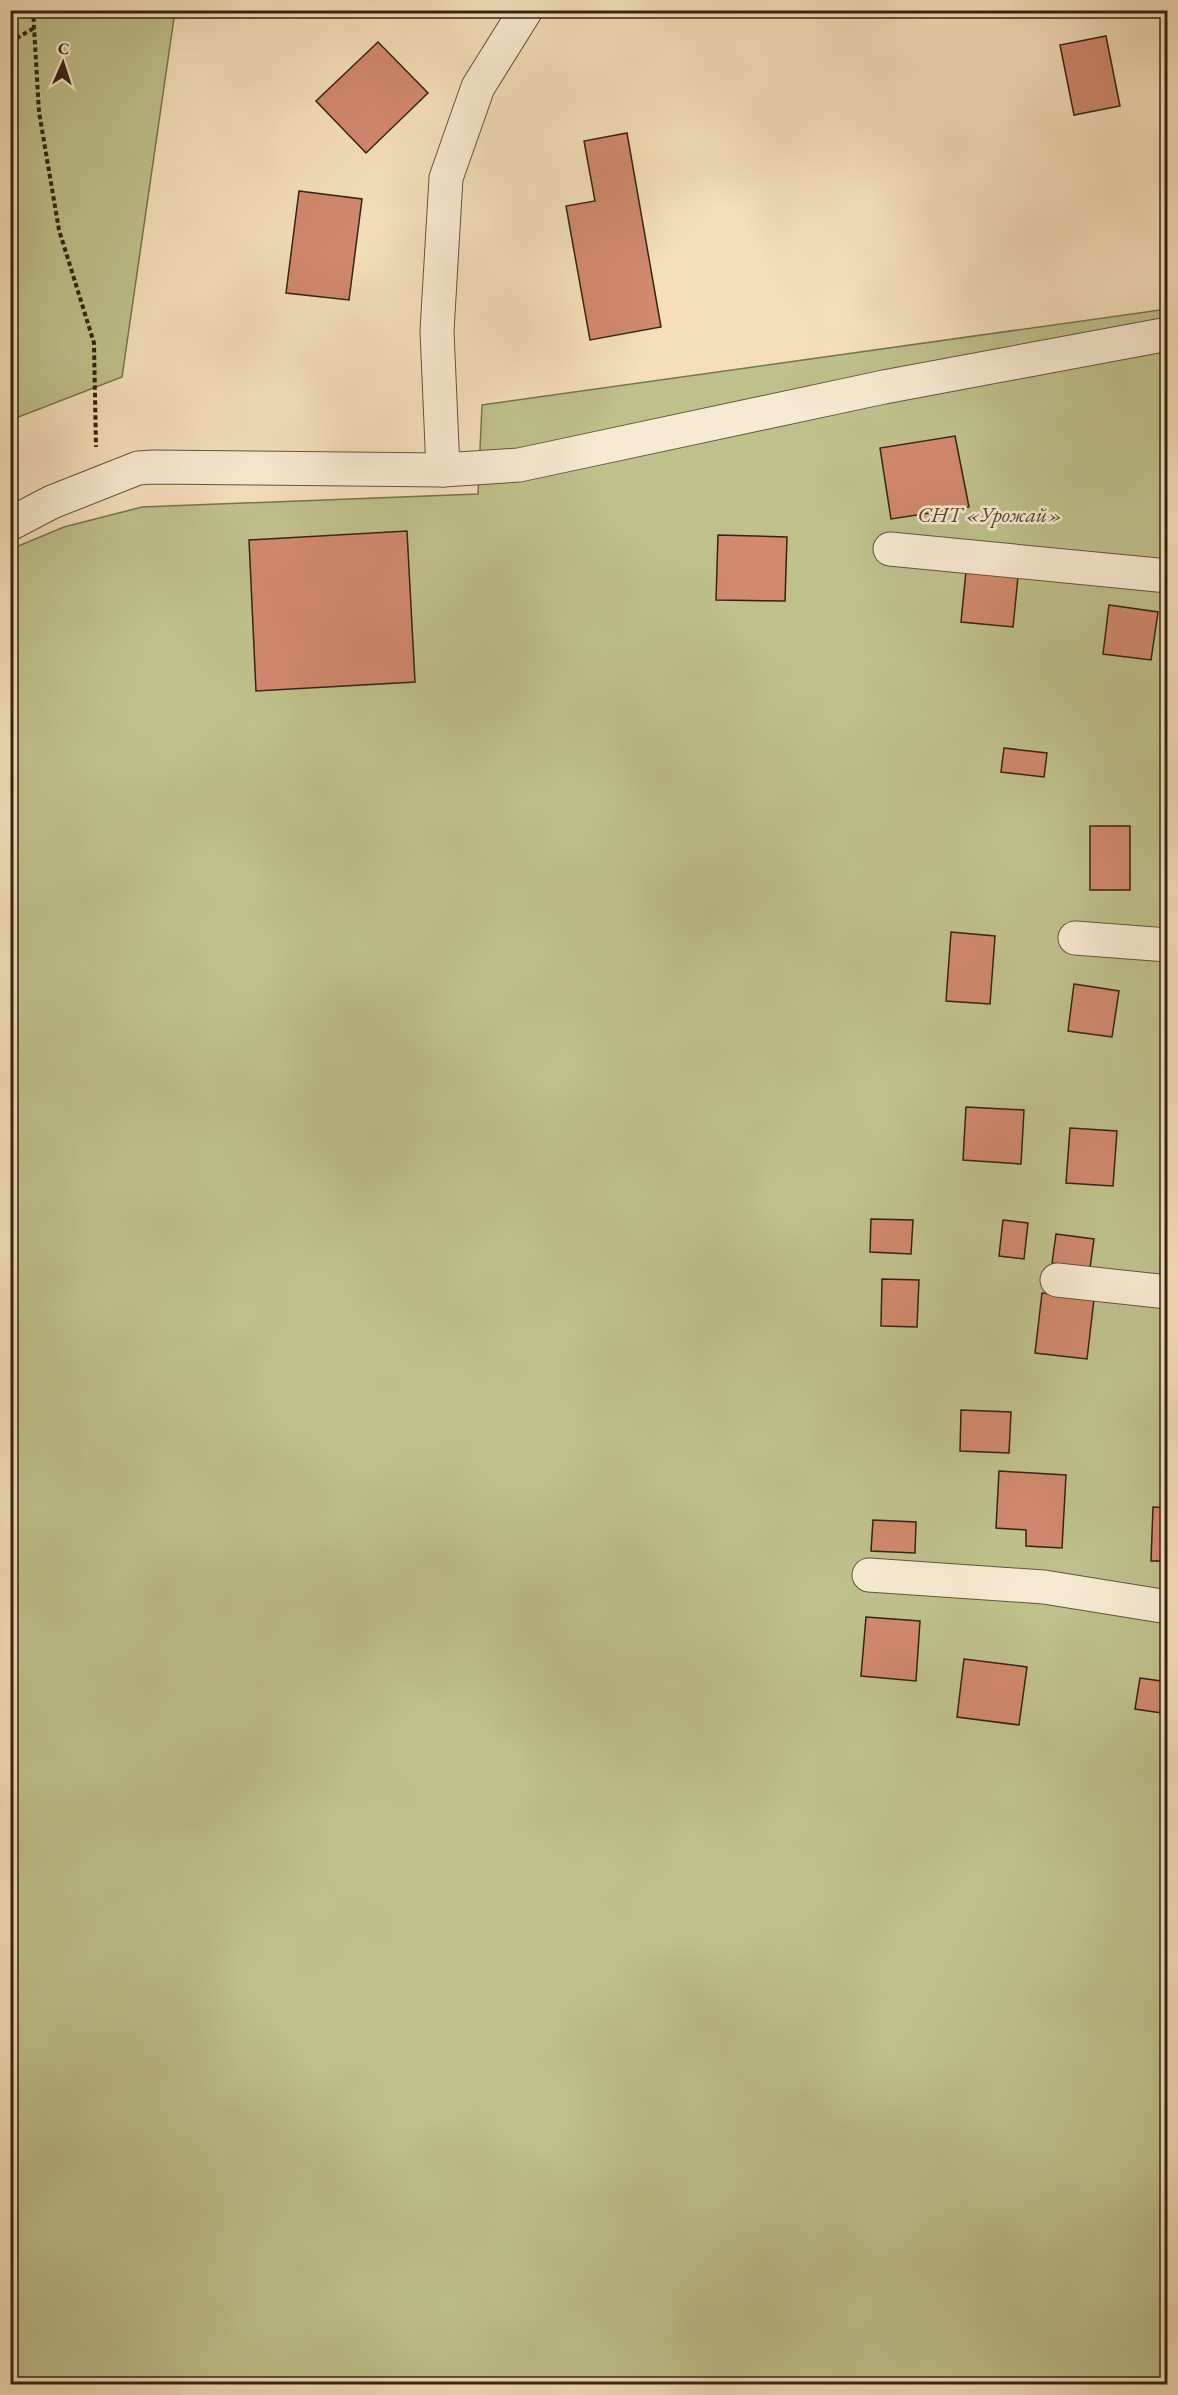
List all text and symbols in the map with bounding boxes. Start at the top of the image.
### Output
north arrow [33,33,93,93]
text: С [58,38,70,59]
park label: СНТ «Урожай» [917,500,1063,529]

